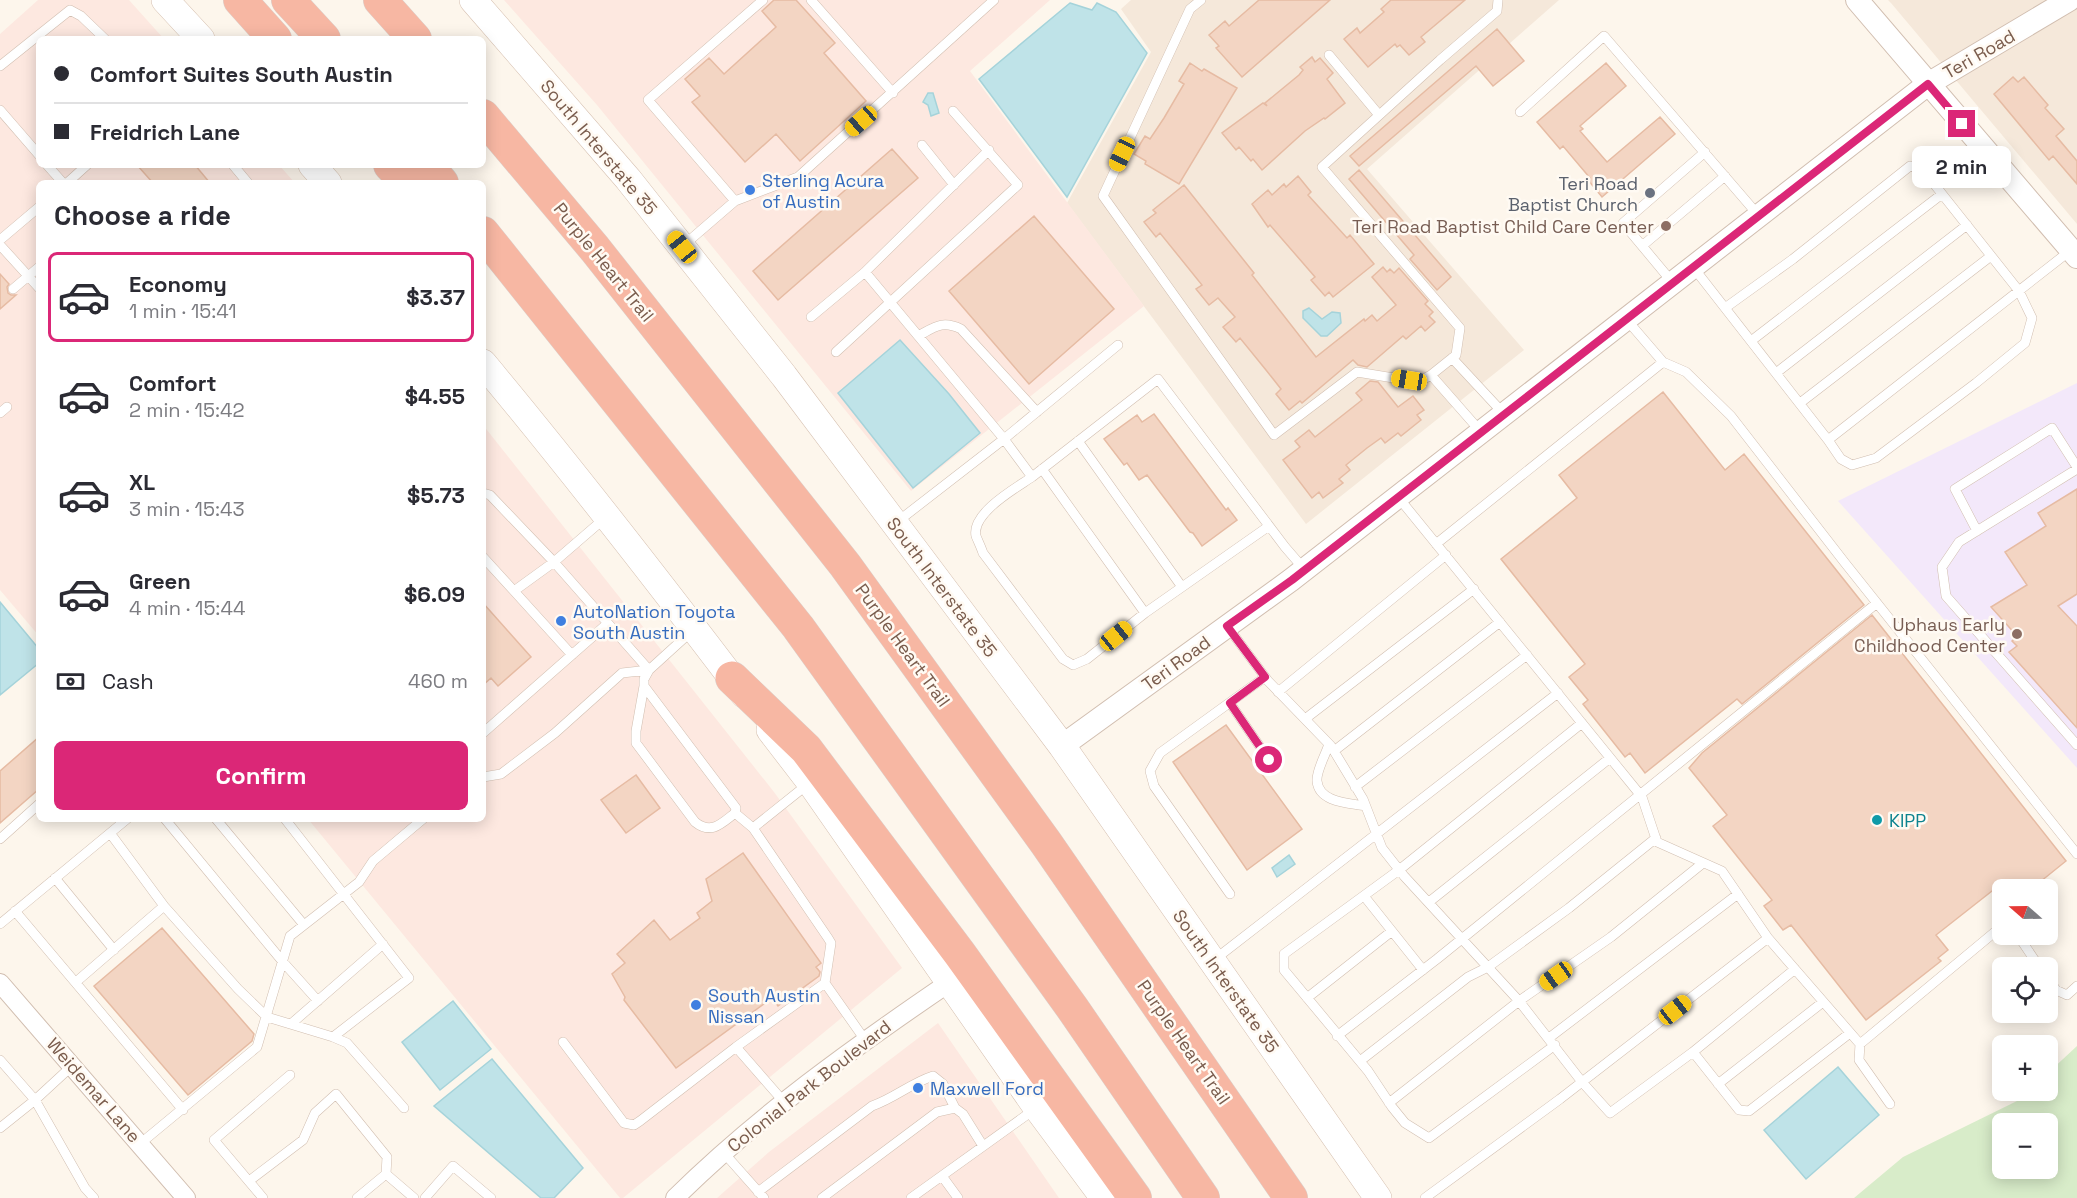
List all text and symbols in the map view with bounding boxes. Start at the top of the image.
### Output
street label: Teri Road [1939,24,2019,84]
text: Comfort Suites South Austin [90,60,393,88]
street label: South Interstate 35 [536,75,662,219]
car [842,102,880,140]
route end [1948,110,1975,137]
text: Freidrich Lane [90,118,240,146]
car [1106,134,1138,174]
callout: 2 min [1912,145,2012,187]
text: 2 min [1936,154,1987,180]
place label: Sterling Acura of Austin [762,169,884,213]
place label: Teri Road Baptist Church [1508,172,1638,216]
marker: Sterling Acura of Austin [743,183,757,197]
marker: Teri Road Baptist Church [1643,186,1657,200]
text: Choose a ride [54,198,231,233]
street label: Purple Heart Trail [549,198,659,326]
place label: Teri Road Baptist Child Care Center [1352,215,1654,238]
marker: Teri Road Baptist Child Care Center [1659,219,1673,233]
car [664,227,700,267]
icon: car [57,270,111,324]
text: Economy [129,270,227,298]
text: $3.37 [406,283,465,311]
text: 1 min · 15:41 [129,298,237,324]
car [1390,368,1428,392]
icon: car [57,369,111,423]
text: Comfort [129,369,217,397]
text: $4.55 [405,382,465,410]
text: 2 min · 15:42 [129,397,245,423]
icon: car [57,468,111,522]
text: XL [129,468,155,496]
text: $5.73 [407,481,465,509]
text: 3 min · 15:43 [129,496,245,522]
street label: South Interstate 35 [882,512,1002,662]
icon: car [57,567,111,621]
text: Green [129,567,191,595]
street label: Purple Heart Trail [851,579,955,711]
text: $6.09 [404,580,465,608]
text: 4 min · 15:44 [129,595,245,621]
place label: AutoNation Toyota South Austin [573,600,735,644]
place label: Uphaus Early Childhood Center [1854,613,2005,657]
marker: AutoNation Toyota South Austin [554,614,568,628]
car [1096,618,1136,654]
marker: Uphaus Early Childhood Center [2010,627,2024,641]
street label: Teri Road [1137,630,1215,696]
icon: cash [54,665,87,698]
text: Cash [102,667,154,695]
text: 460 m [408,668,468,694]
button: Confirm [54,741,468,810]
route start [1255,746,1282,773]
place label: KIPP [1889,809,1926,832]
marker: KIPP [1870,813,1884,827]
north arrow [1992,879,2058,945]
map controls [1992,879,2058,1179]
street label: South Interstate 35 [1168,905,1284,1057]
button: locate [1992,957,2058,1023]
car [1536,958,1576,994]
street label: Purple Heart Trail [1132,975,1236,1109]
place label: South Austin Nissan [708,984,820,1028]
car [1655,992,1695,1028]
marker: South Austin Nissan [689,998,703,1012]
street label: Colonial Park Boulevard [722,1015,896,1157]
street label: Weidemar Lane [42,1033,146,1147]
button: + [1992,1035,2058,1101]
place label: Maxwell Ford [930,1077,1044,1100]
marker: Maxwell Ford [911,1081,925,1095]
button: − [1992,1113,2058,1179]

